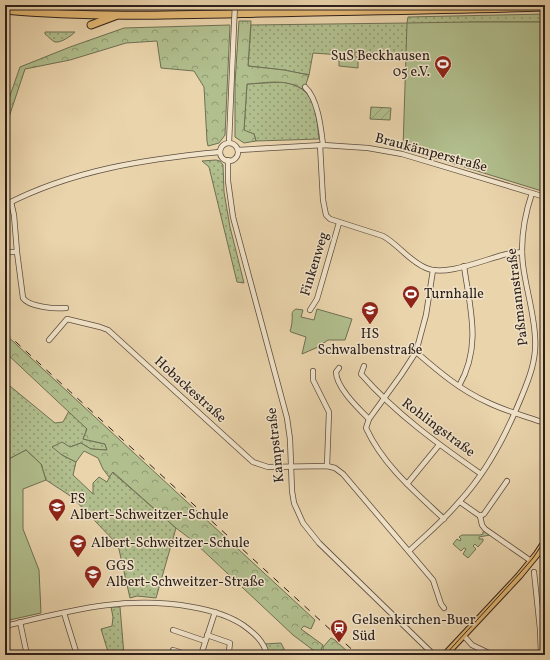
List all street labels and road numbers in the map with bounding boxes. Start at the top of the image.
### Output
street label: Braukämperstraße [373,129,490,177]
street label: Finkenweg [296,229,334,299]
street label: Paßmannstraße [503,247,533,347]
street label: Hobackestraße [150,352,231,428]
street label: Rohlingstraße [397,394,479,462]
street label: Kampstraße [263,406,289,484]

